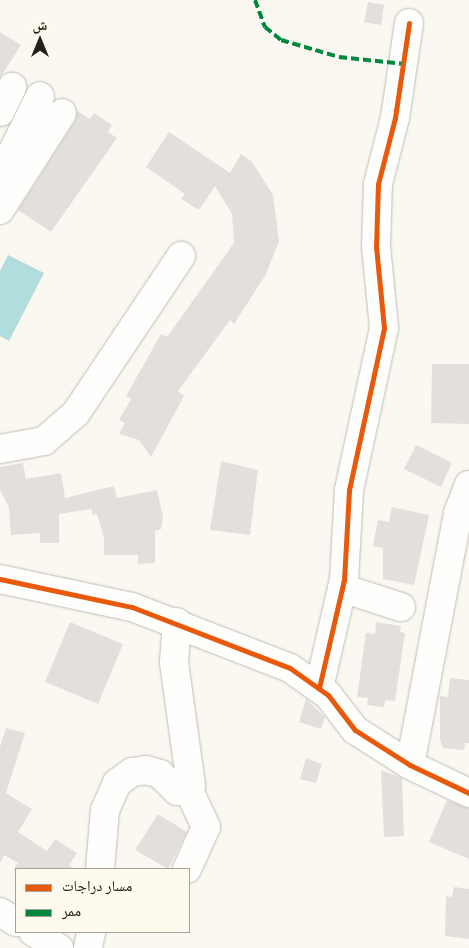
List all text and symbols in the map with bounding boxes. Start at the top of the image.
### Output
north arrow [15,15,65,65]
text: ش [33,16,47,34]
legend [15,868,190,933]
text: مسار دراجات [62,877,132,895]
text: ممر [62,902,81,920]

